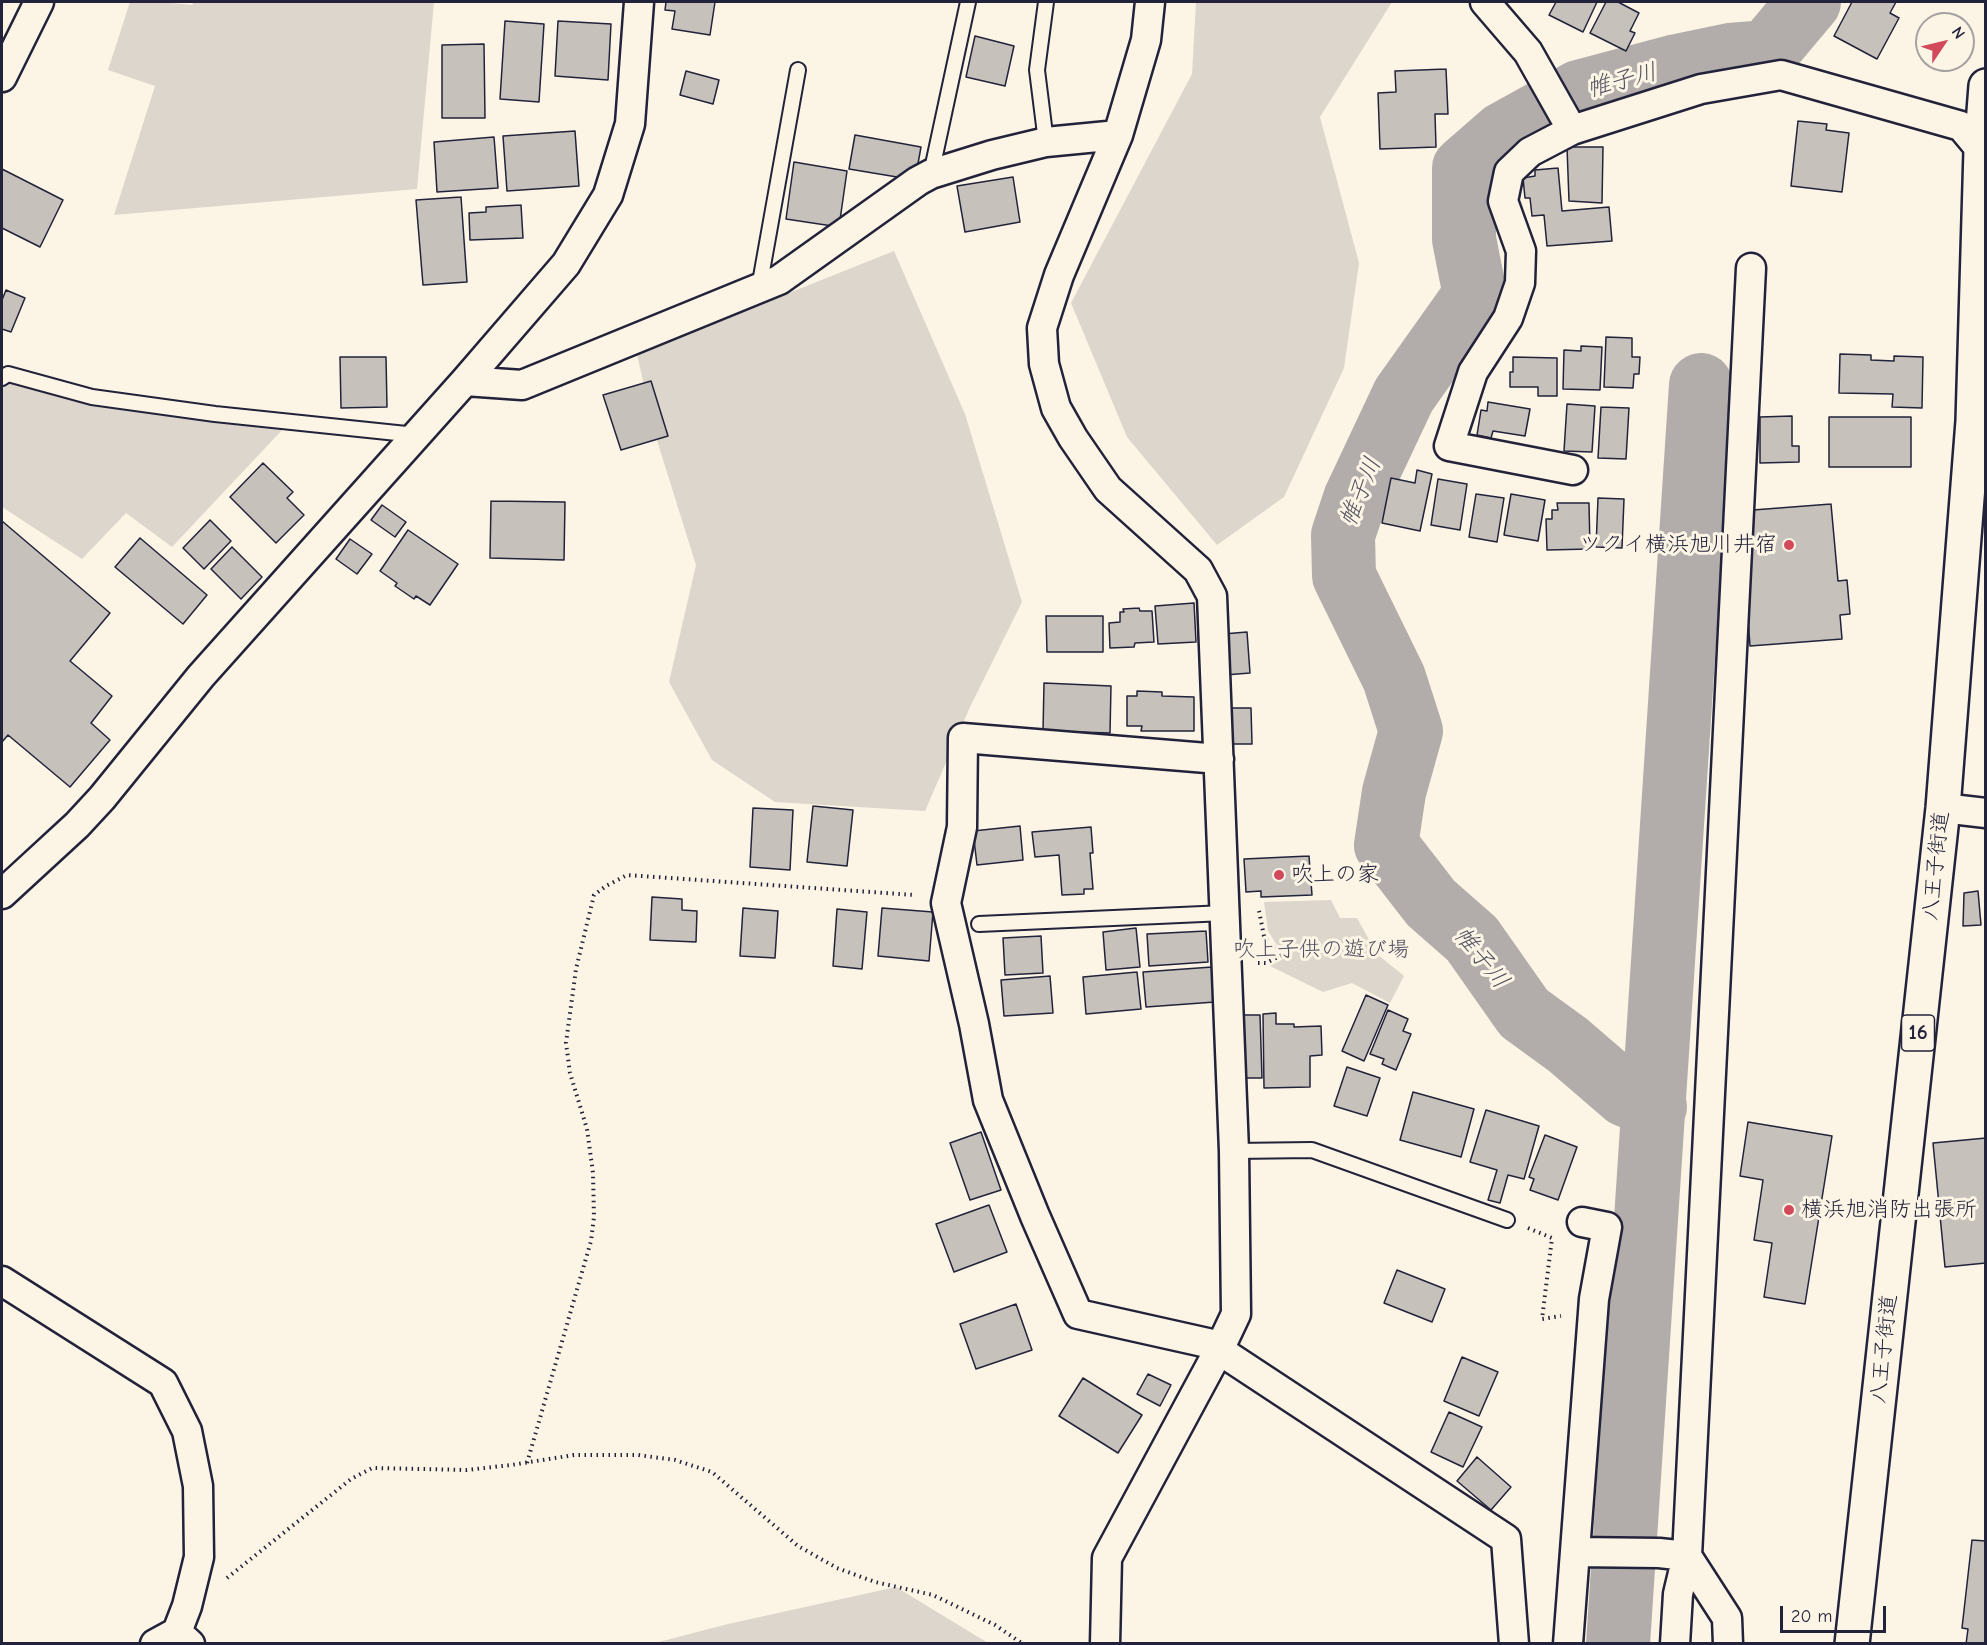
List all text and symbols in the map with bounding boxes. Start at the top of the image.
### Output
north arrow [1915,12,1975,72]
text: N [1948,23,1968,42]
water label: 帷子川 [1583,58,1661,104]
water label: 帷子川 [1334,453,1388,531]
place label: ツクイ横浜旭川井宿 [1579,532,1777,558]
marker: ツクイ横浜旭川井宿 [1782,538,1796,552]
street label: 八王子街道 [1917,810,1955,922]
place label: 吹上の家 [1291,862,1379,888]
marker: 吹上の家 [1272,868,1286,882]
water label: 帷子川 [1447,921,1515,995]
park label: 吹上子供の遊び場 [1233,937,1409,963]
road number: 16 [1902,1015,1934,1051]
place label: 横浜旭消防出張所 [1801,1197,1977,1223]
marker: 横浜旭消防出張所 [1782,1203,1796,1217]
street label: 八王子街道 [1865,1293,1903,1405]
scale bar [1783,1594,1890,1632]
text: 20 m [1791,1606,1832,1627]

